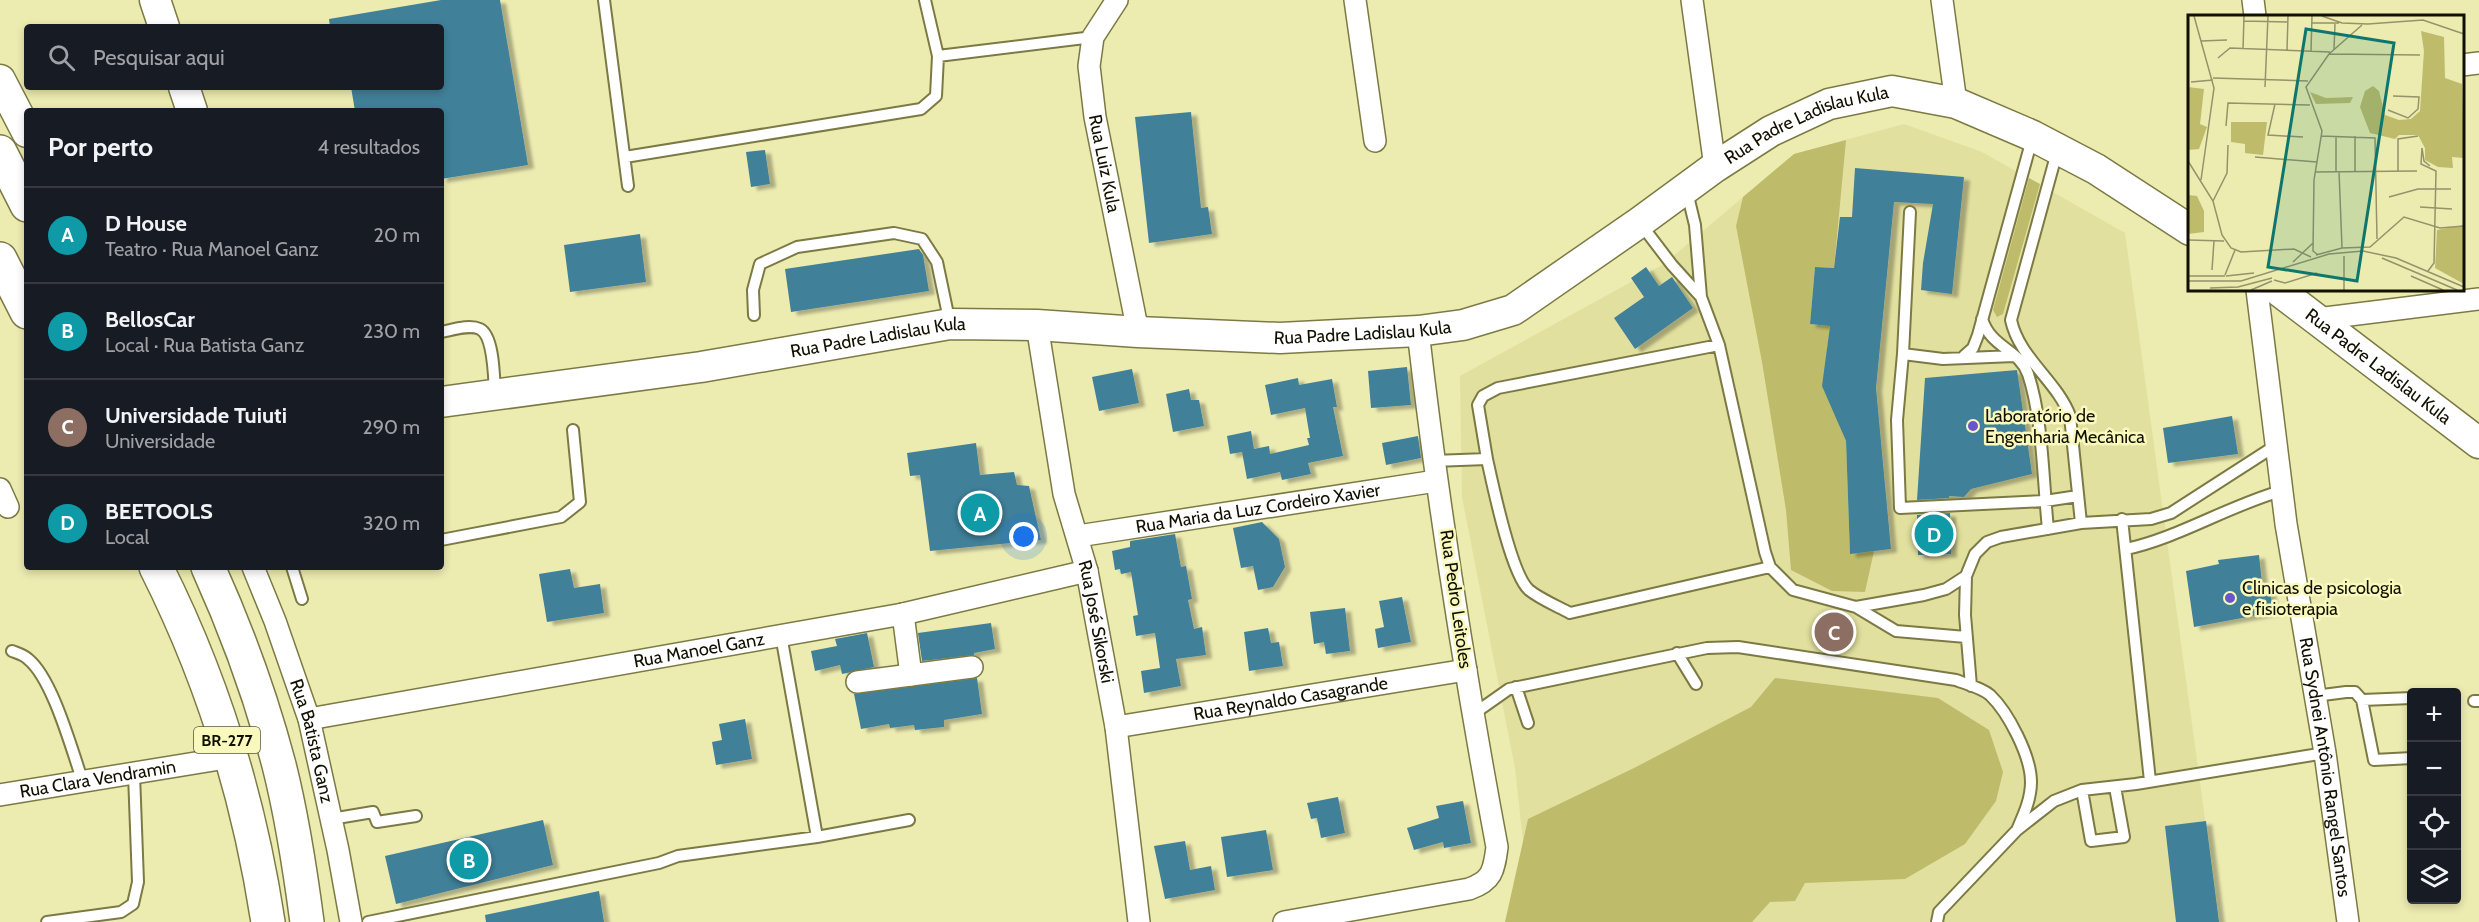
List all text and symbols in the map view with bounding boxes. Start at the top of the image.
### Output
inset map [2188,15,2464,291]
search box [24,24,444,90]
icon: search [45,41,78,74]
text: Pesquisar aqui [93,44,225,71]
street label: Rua Padre Ladislau Kula [1720,81,1891,169]
street label: Rua Luiz Kula [1084,112,1125,215]
text: Por perto [48,131,153,163]
text: 4 resultados [318,135,420,159]
text: D House [105,210,187,237]
text: A [61,223,74,247]
text: 20 m [374,223,420,247]
text: Teatro · Rua Manoel Ganz [105,237,319,261]
street label: Rua Padre Ladislau Kula [2301,304,2456,429]
text: BellosCar [105,306,195,333]
street label: Rua Padre Ladislau Kula [789,313,966,362]
street label: Rua Padre Ladislau Kula [1273,316,1453,349]
text: B [61,319,74,343]
text: 230 m [363,319,420,343]
text: Local · Rua Batista Ganz [105,333,304,357]
text: Universidade Tuiuti [105,402,287,429]
place label: Laboratório de Engenharia Mecânica [1985,405,2145,448]
text: C [61,415,74,439]
text: 290 m [362,415,420,439]
marker: Laboratório de Engenharia Mecânica [1966,419,1980,433]
text: Universidade [105,429,215,453]
street label: Rua Maria da Luz Cordeiro Xavier [1134,479,1382,538]
pin: A [960,490,1000,536]
text: BEETOOLS [105,498,213,525]
text: D [60,511,75,535]
text: 320 m [363,511,420,535]
pin: D [1914,512,1954,556]
your location [1009,522,1038,551]
text: Local [105,525,149,549]
street label: Rua Pedro Leitoles [1435,528,1477,670]
street label: Rua José Sikorski [1073,557,1119,685]
place label: Clinicas de psicologia e fisioterapia [2242,577,2402,620]
marker: Clinicas de psicologia e fisioterapia [2223,591,2237,605]
pin: C [1814,610,1854,654]
street label: Rua Manoel Ganz [632,628,767,672]
street label: Rua Sydnei Antônio Rangel Santos [2294,636,2355,898]
street label: Rua Reynaldo Casagrande [1192,672,1390,725]
street label: Rua Batista Ganz [285,676,338,806]
map controls [2407,688,2461,904]
button: + [2407,688,2461,742]
road number: BR-277 [194,727,260,753]
button: − [2407,742,2461,796]
street label: Rua Clara Vendramin [18,755,177,803]
button: locate [2407,796,2461,850]
pin: B [450,838,488,882]
button: layers [2407,850,2461,904]

